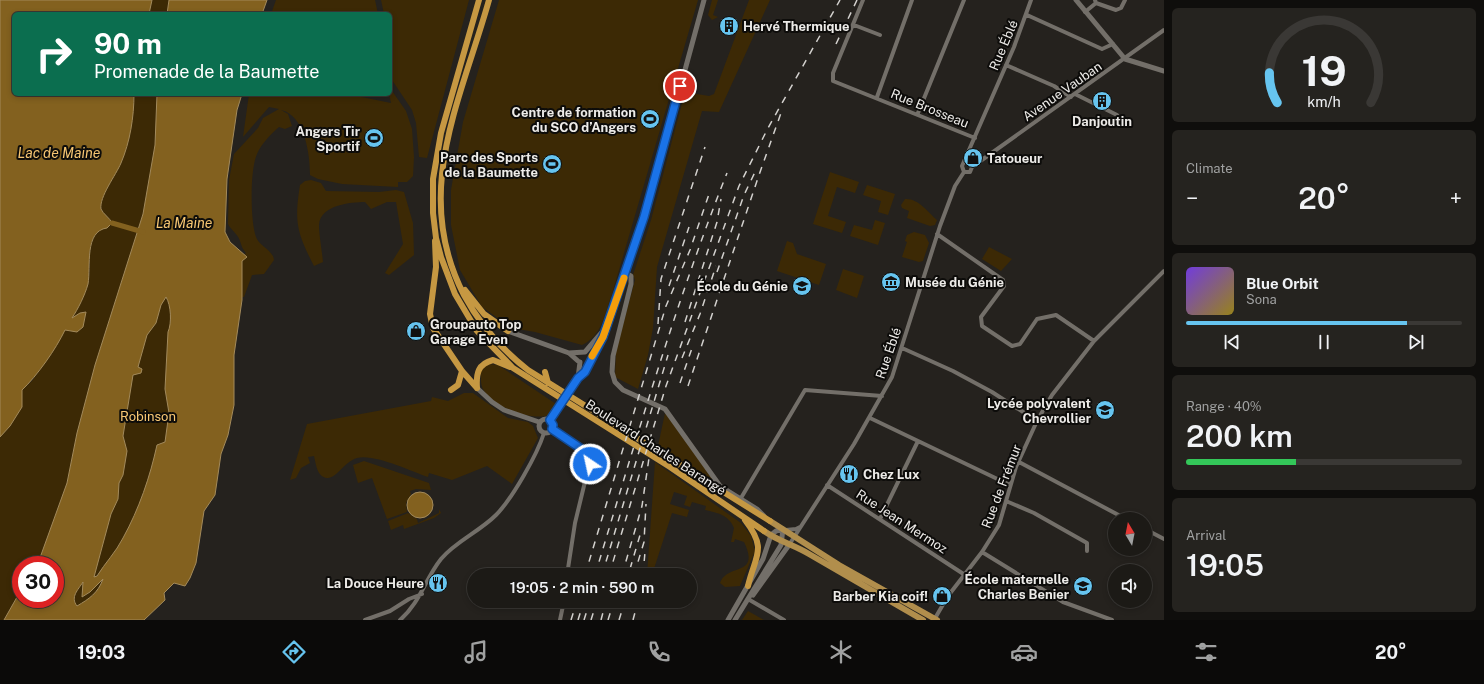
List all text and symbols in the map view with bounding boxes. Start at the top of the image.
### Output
building icon: Hervé Thermique [718,15,740,37]
street label: Rue Éblé [985,17,1021,73]
place label: Hervé Thermique [743,19,850,34]
text: 90 m [94,27,162,60]
icon: right [28,28,80,80]
text: 19 [1301,46,1347,95]
street label: Avenue Vauban [1020,59,1105,124]
text: Promenade de la Baumette [94,61,319,82]
pin [663,69,697,103]
icon: arrive [669,75,691,97]
street label: Rue Brosseau [889,86,971,131]
building icon: Danjoutin [1091,90,1113,112]
text: km/h [1307,93,1341,110]
place label: Centre de formation du SCO d’Angers [512,105,636,135]
sports icon: Centre de formation du SCO d’Angers [639,108,661,130]
place label: Danjoutin [1072,114,1132,129]
place label: Angers Tir Sportif [295,124,361,154]
sports icon: Angers Tir Sportif [363,127,385,149]
water label: Lac de Maine [18,145,101,161]
shop icon: Tatoueur [962,147,984,169]
place label: Parc des Sports de la Baumette [440,150,538,180]
place label: Tatoueur [987,151,1043,166]
sports icon: Parc des Sports de la Baumette [541,153,563,175]
text: Climate [1186,161,1233,176]
text: 20° [1298,180,1350,216]
text: − [1186,185,1198,211]
text: + [1450,185,1462,211]
water label: La Maine [156,215,213,231]
museum icon: Musée du Génie [880,271,902,293]
school or university icon: École du Génie [791,275,813,297]
place label: Musée du Génie [905,275,1004,290]
text: Blue Orbit [1246,275,1319,292]
place label: École du Génie [696,278,788,294]
text: Sona [1246,292,1277,307]
place label: Groupauto Top Garage Even [430,317,521,347]
shop icon: Groupauto Top Garage Even [405,320,427,342]
street label: Rue Éblé [872,325,904,381]
icon: previous [1221,331,1243,353]
icon: pause [1313,331,1335,353]
icon: next [1405,331,1427,353]
street label: Boulevard Charles Barangé [583,396,729,498]
place label: Lycée polyvalent Chevrollier [987,396,1092,426]
school or university icon: Lycée polyvalent Chevrollier [1094,399,1116,421]
text: Range · 40% [1186,399,1262,414]
park label: Robinson [120,409,176,424]
text: 200 km [1186,418,1293,454]
street label: Rue de Frémur [979,442,1024,530]
position arrow [569,443,611,485]
restaurant icon: Chez Lux [838,463,860,485]
place label: Chez Lux [863,467,920,482]
street label: Rue Jean Mermoz [853,486,950,556]
north arrow [1108,512,1152,556]
map controls [1108,512,1152,608]
text: Arrival [1186,528,1226,543]
text: 19:05 [1186,547,1264,583]
speed limit sign: 30 [12,556,64,608]
button: sound [1108,564,1152,608]
place label: École maternelle Charles Benier [965,571,1070,602]
restaurant icon: La Douce Heure [427,572,449,594]
school or university icon: École maternelle Charles Benier [1072,575,1094,597]
place label: La Douce Heure [326,576,424,591]
text: 19:05 · 2 min · 590 m [510,579,654,596]
shop icon: Barber Kia coif! [931,585,953,607]
place label: Barber Kia coif! [833,589,928,604]
icon: directions [280,638,308,666]
icon: music [462,638,490,666]
icon: phone [645,638,673,666]
icon: climate [827,638,855,666]
icon: car [1010,638,1038,666]
icon: filters [1192,638,1220,666]
text: 19:03 [77,642,125,663]
text: 20° [1375,642,1407,663]

